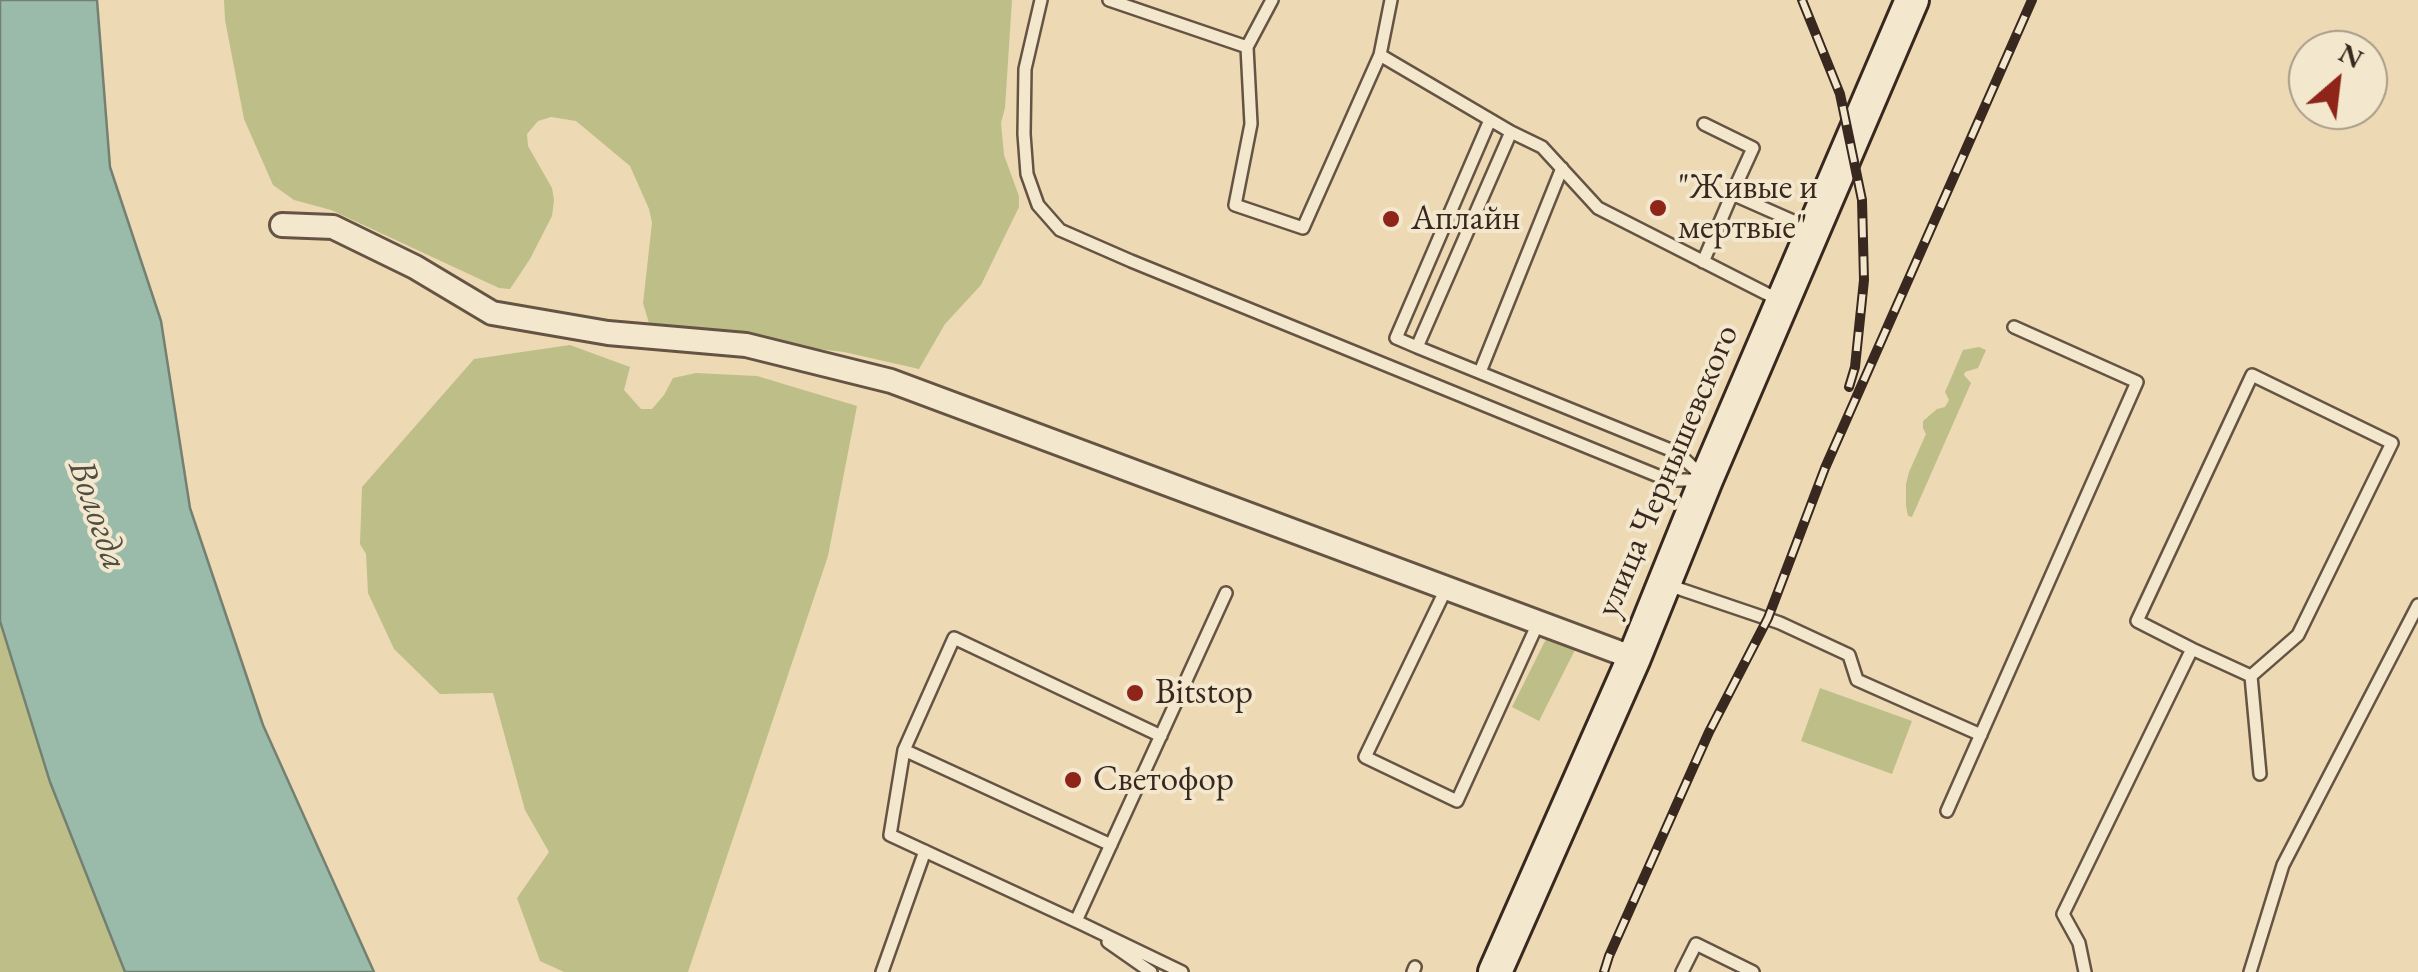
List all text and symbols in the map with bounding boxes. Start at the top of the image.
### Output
north arrow [2288,30,2388,130]
text: N [2333,34,2370,76]
place label: "Живые и мертвые" [1678,167,1818,249]
marker: "Живые и мертвые" [1647,197,1669,219]
place label: Аплайн [1411,198,1520,240]
marker: Аплайн [1380,208,1402,230]
street label: улица Чернышевского [1587,319,1749,623]
water label: Вологда [57,454,137,576]
place label: Bitstop [1155,672,1253,714]
marker: Bitstop [1124,682,1146,704]
place label: Светофор [1093,759,1234,801]
marker: Светофор [1062,769,1084,791]

